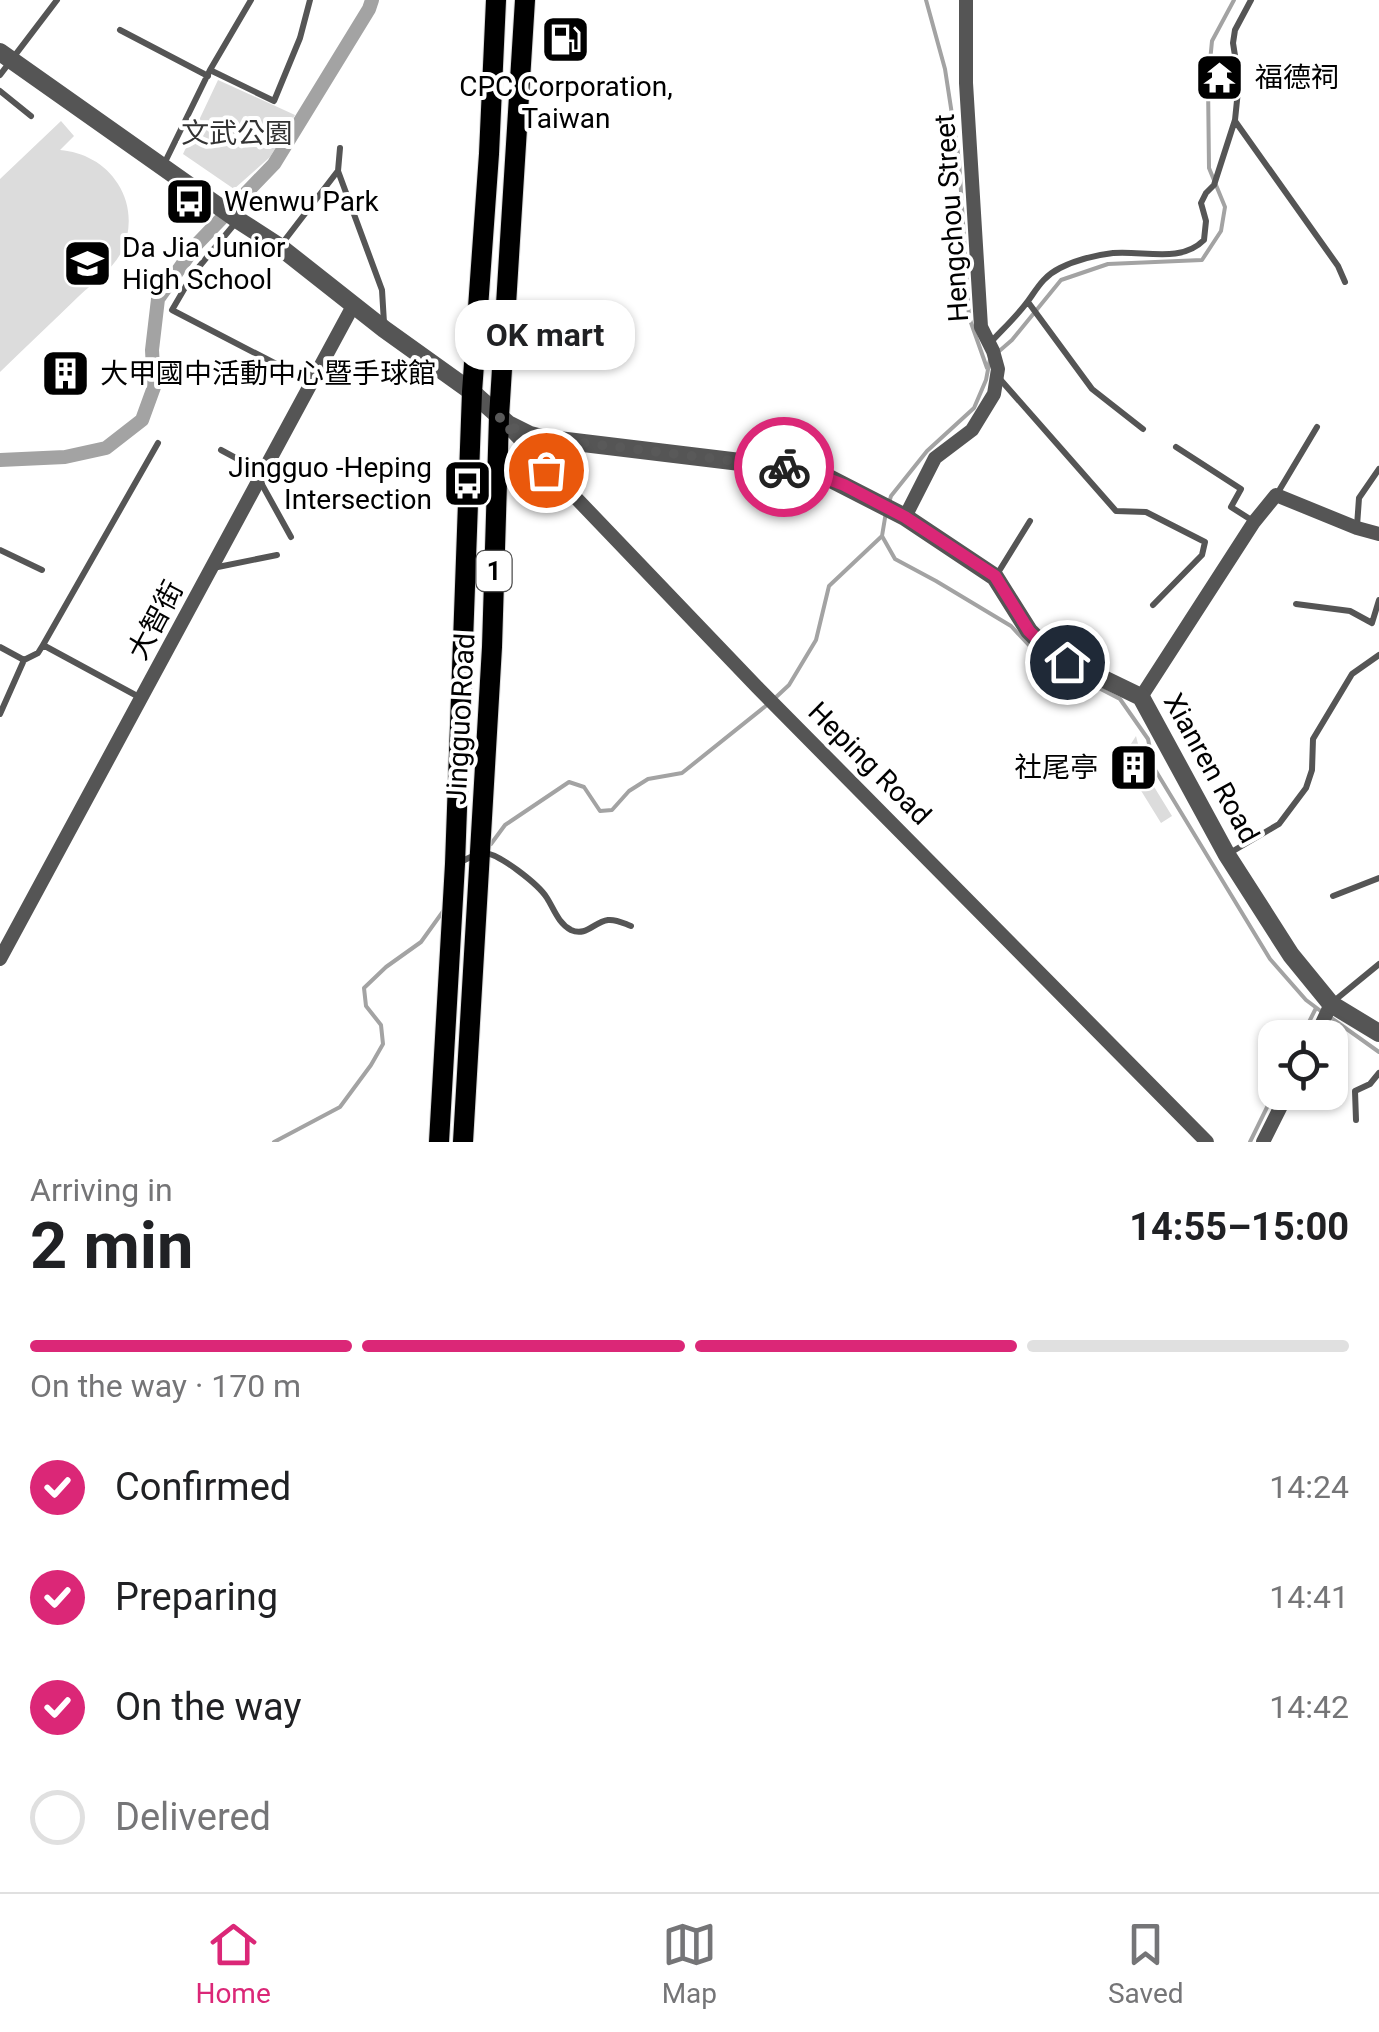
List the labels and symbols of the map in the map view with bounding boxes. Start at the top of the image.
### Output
fuel station icon: CPC Corporation, Taiwan [540,13,592,65]
temple icon: 福德祠 [1194,51,1246,103]
place label: 福德祠 [1255,61,1339,94]
place label: CPC Corporation, Taiwan [459,70,673,135]
street label: Hengchou Street [928,113,975,323]
park label: 文武公園 [181,117,293,150]
bus stop icon: Wenwu Park [163,175,215,227]
place label: Wenwu Park [224,185,379,218]
place label: Da Jia Junior High School [122,231,286,296]
school or university icon: Da Jia Junior High School [61,237,113,289]
callout: OK mart [456,300,636,370]
building icon: 大甲國中活動中心暨手球館 [39,347,91,399]
place label: 大甲國中活動中心暨手球館 [100,357,436,390]
courier [734,417,834,517]
pin [504,428,589,513]
place label: Jingguo -Heping Intersection [228,451,432,516]
bus stop icon: Jingguo -Heping Intersection [441,457,493,509]
road number: 1 [476,551,512,591]
street label: 大智街 [121,575,190,665]
pin [1025,620,1110,705]
street label: Jingguo Road [440,632,481,806]
street label: Xianren Road [1157,688,1266,849]
street label: Heping Road [802,695,938,831]
building icon: 社尾亭 [1107,741,1159,793]
place label: 社尾亭 [1014,751,1098,784]

